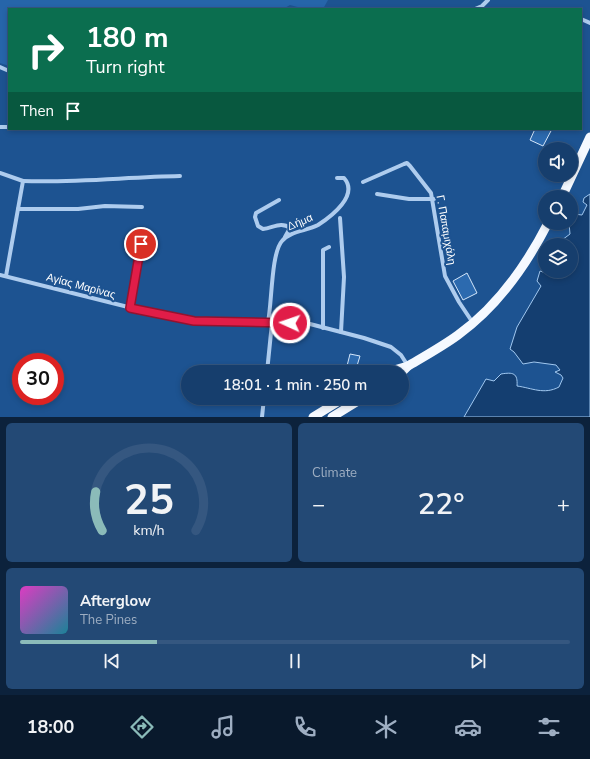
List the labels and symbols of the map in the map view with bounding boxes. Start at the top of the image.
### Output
street label: Γ. Παπαμιχάλη [432,194,460,266]
street label: Δήμα [285,210,316,234]
pin [124,227,158,261]
street label: Αγίας Μαρίνας [45,270,117,302]
position arrow [269,302,311,344]
speed limit sign: 30 [12,353,64,405]

